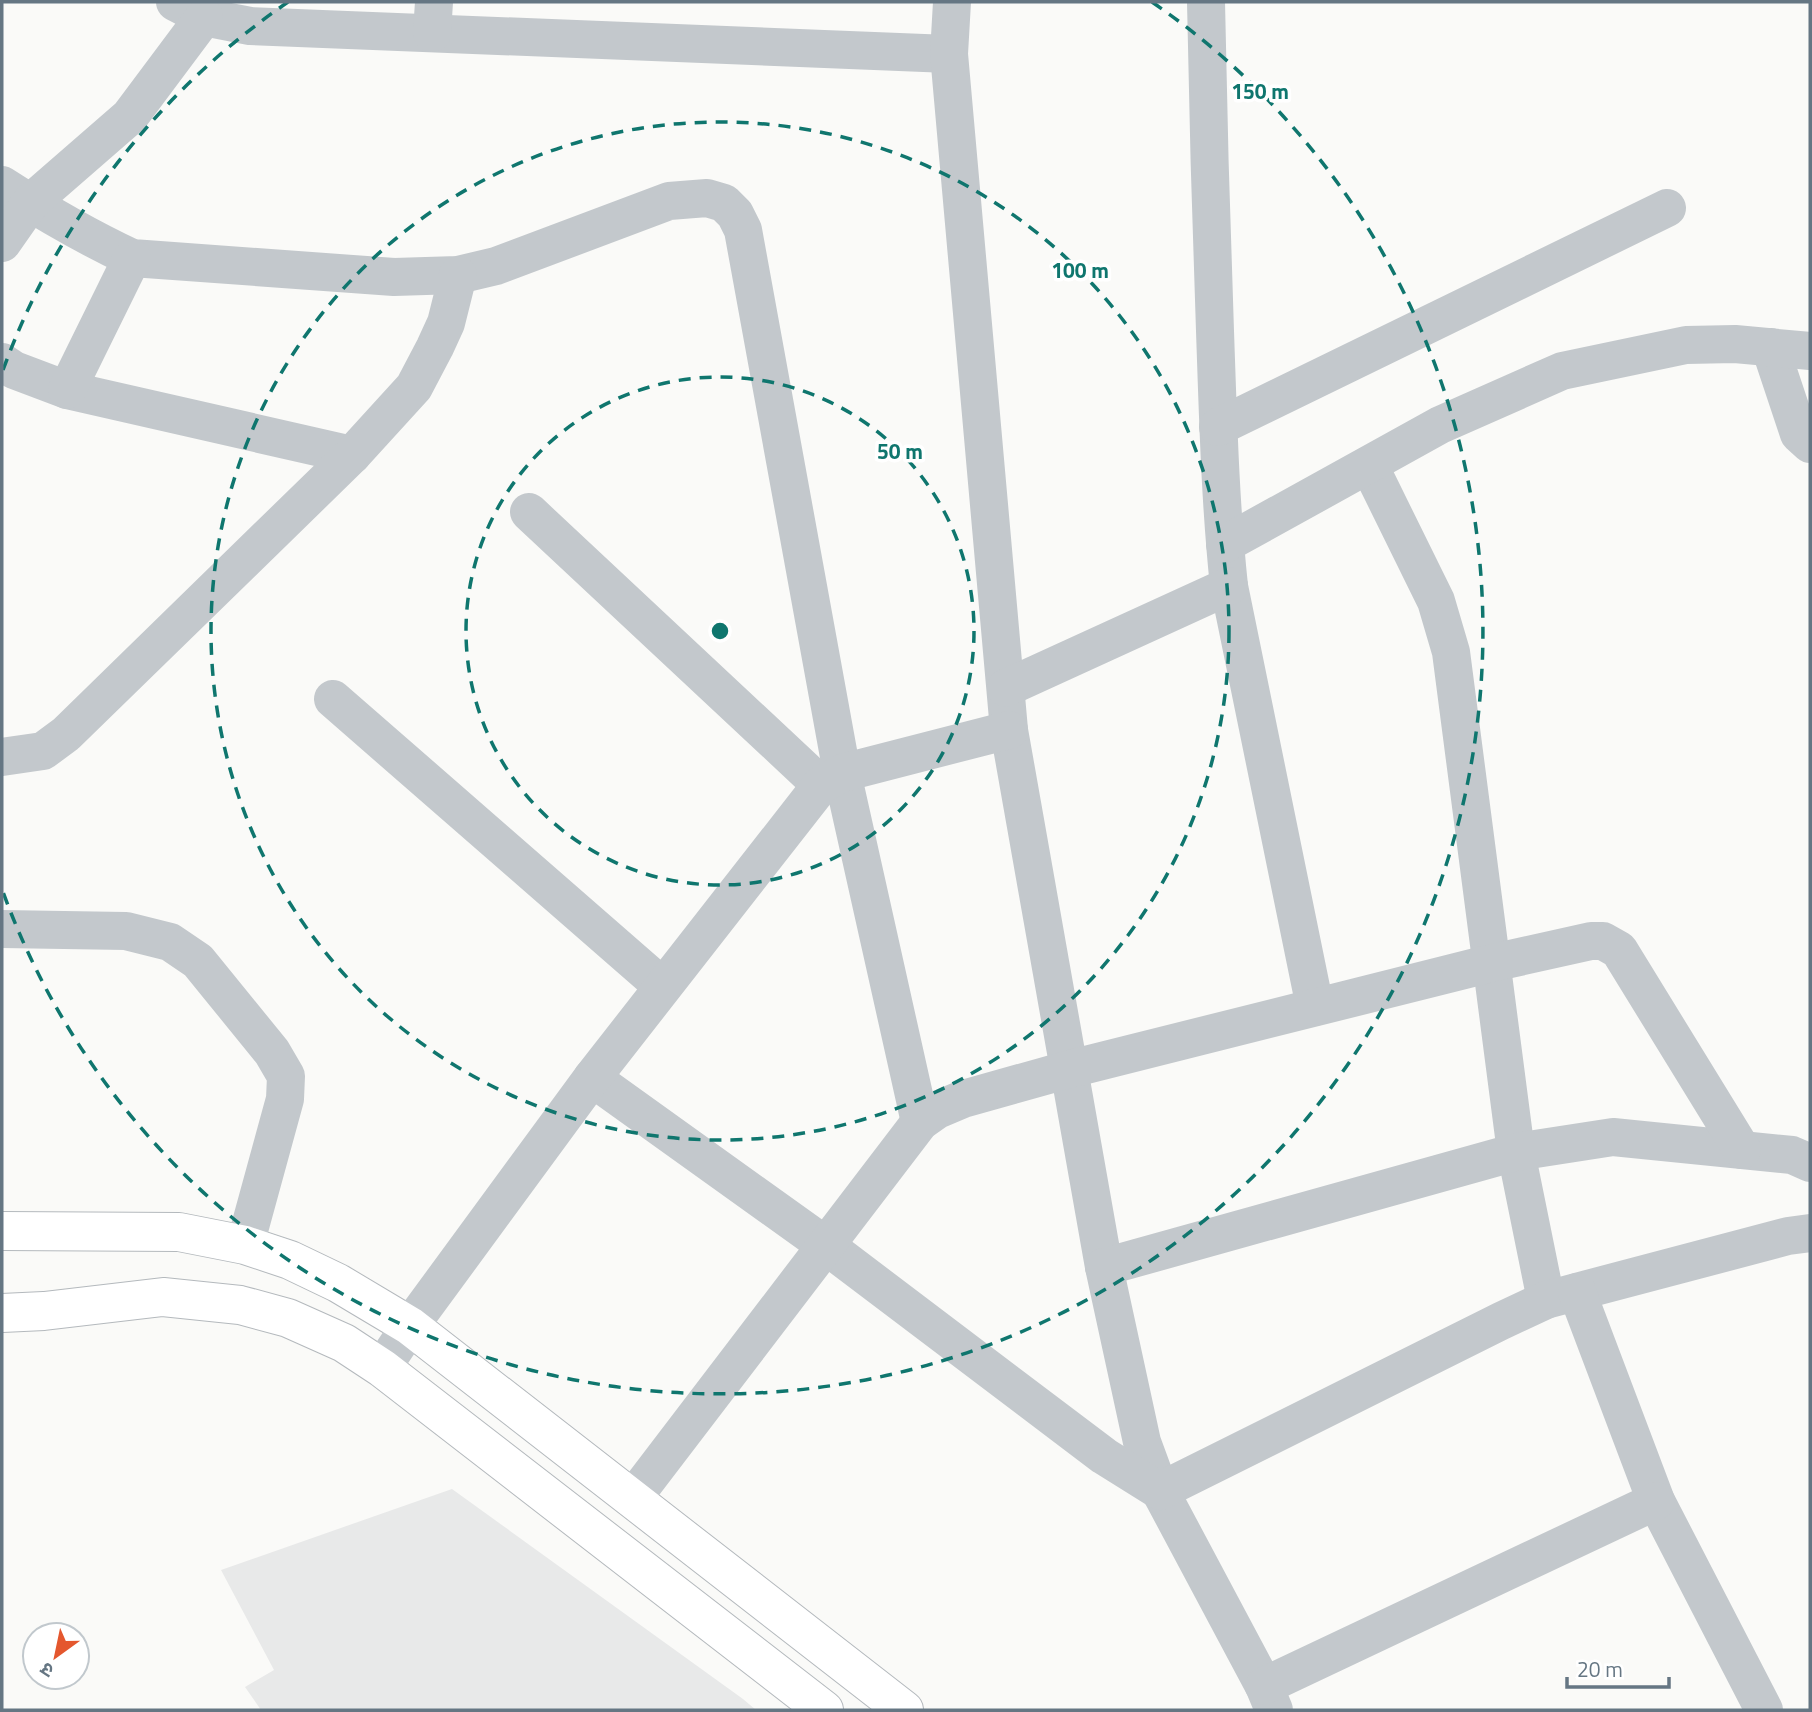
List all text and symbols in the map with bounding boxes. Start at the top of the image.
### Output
text: 150 m [1231,75,1289,107]
text: 100 m [1051,254,1109,286]
text: 50 m [877,435,923,467]
centre of rings [708,619,732,643]
north arrow [21,1621,91,1691]
scale bar [1567,1646,1668,1690]
text: 20 m [1577,1653,1623,1685]
text: उ [33,1655,59,1686]

